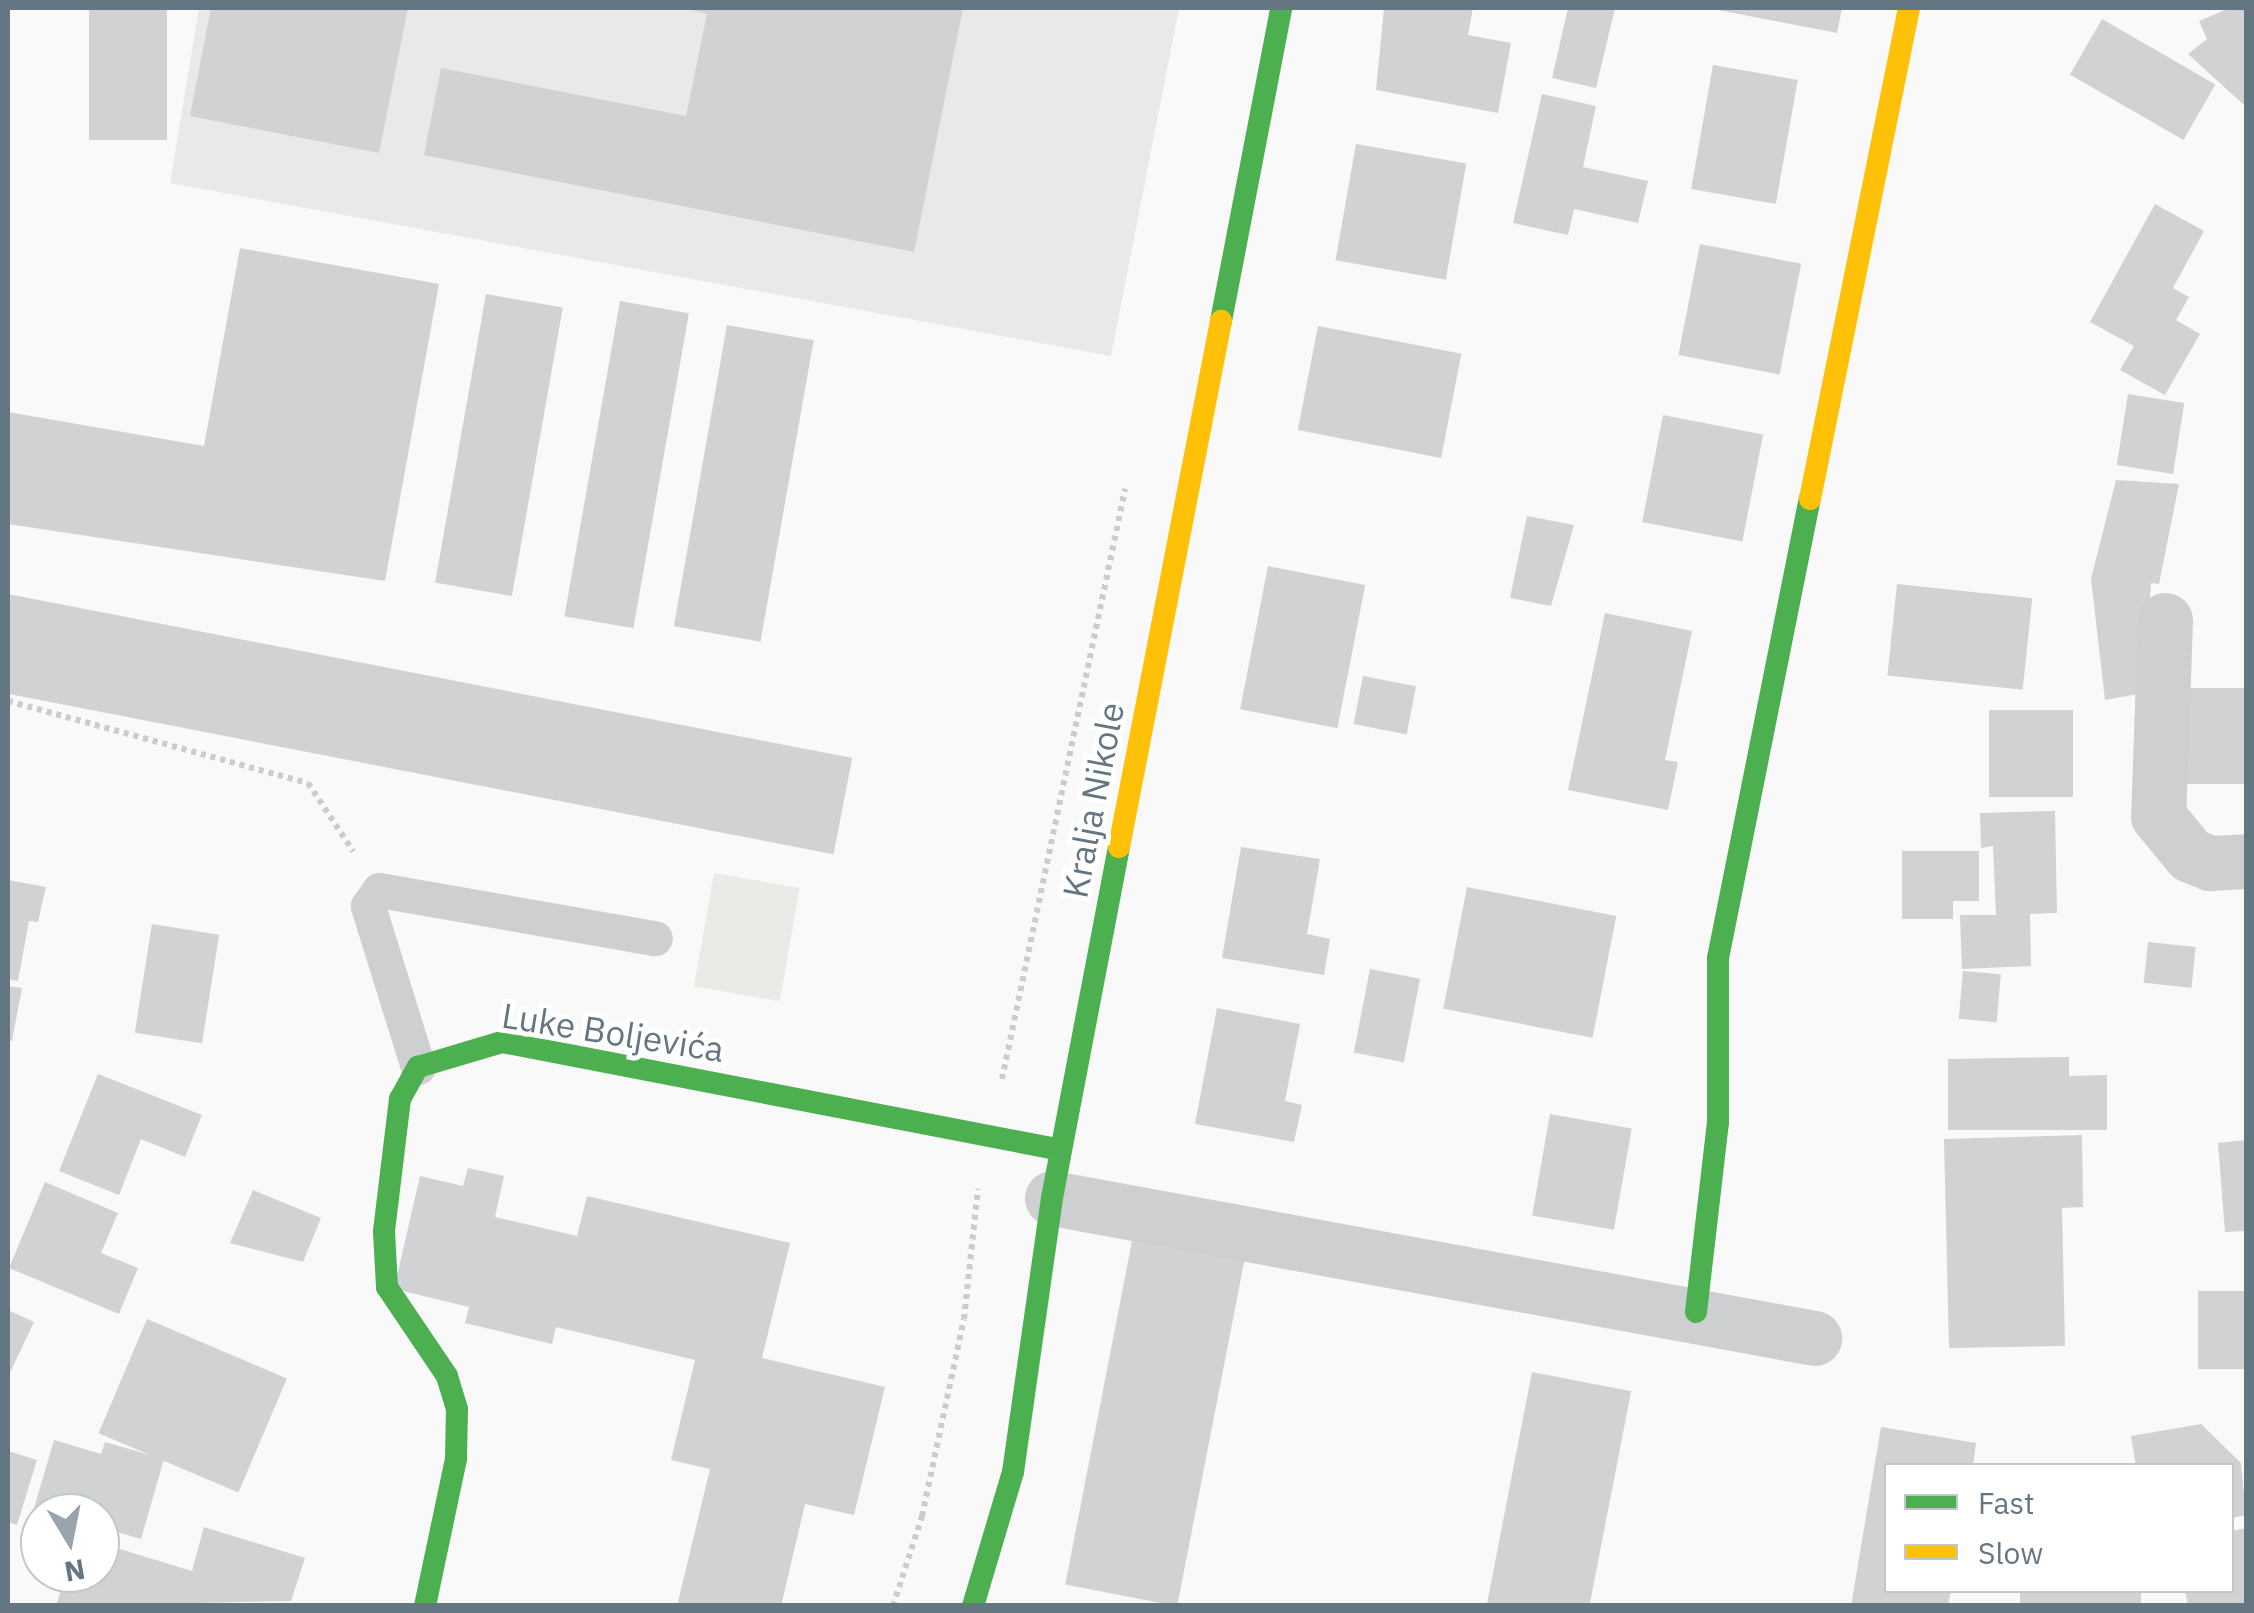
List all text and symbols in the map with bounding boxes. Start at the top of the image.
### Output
street label: Kralja Nikole [1053,699,1133,901]
street label: Luke Boljevića [499,994,727,1070]
legend [1884,1463,2234,1593]
text: Fast [1978,1483,2035,1522]
north arrow [20,1493,120,1593]
text: Slow [1978,1533,2043,1572]
text: N [62,1551,88,1591]

